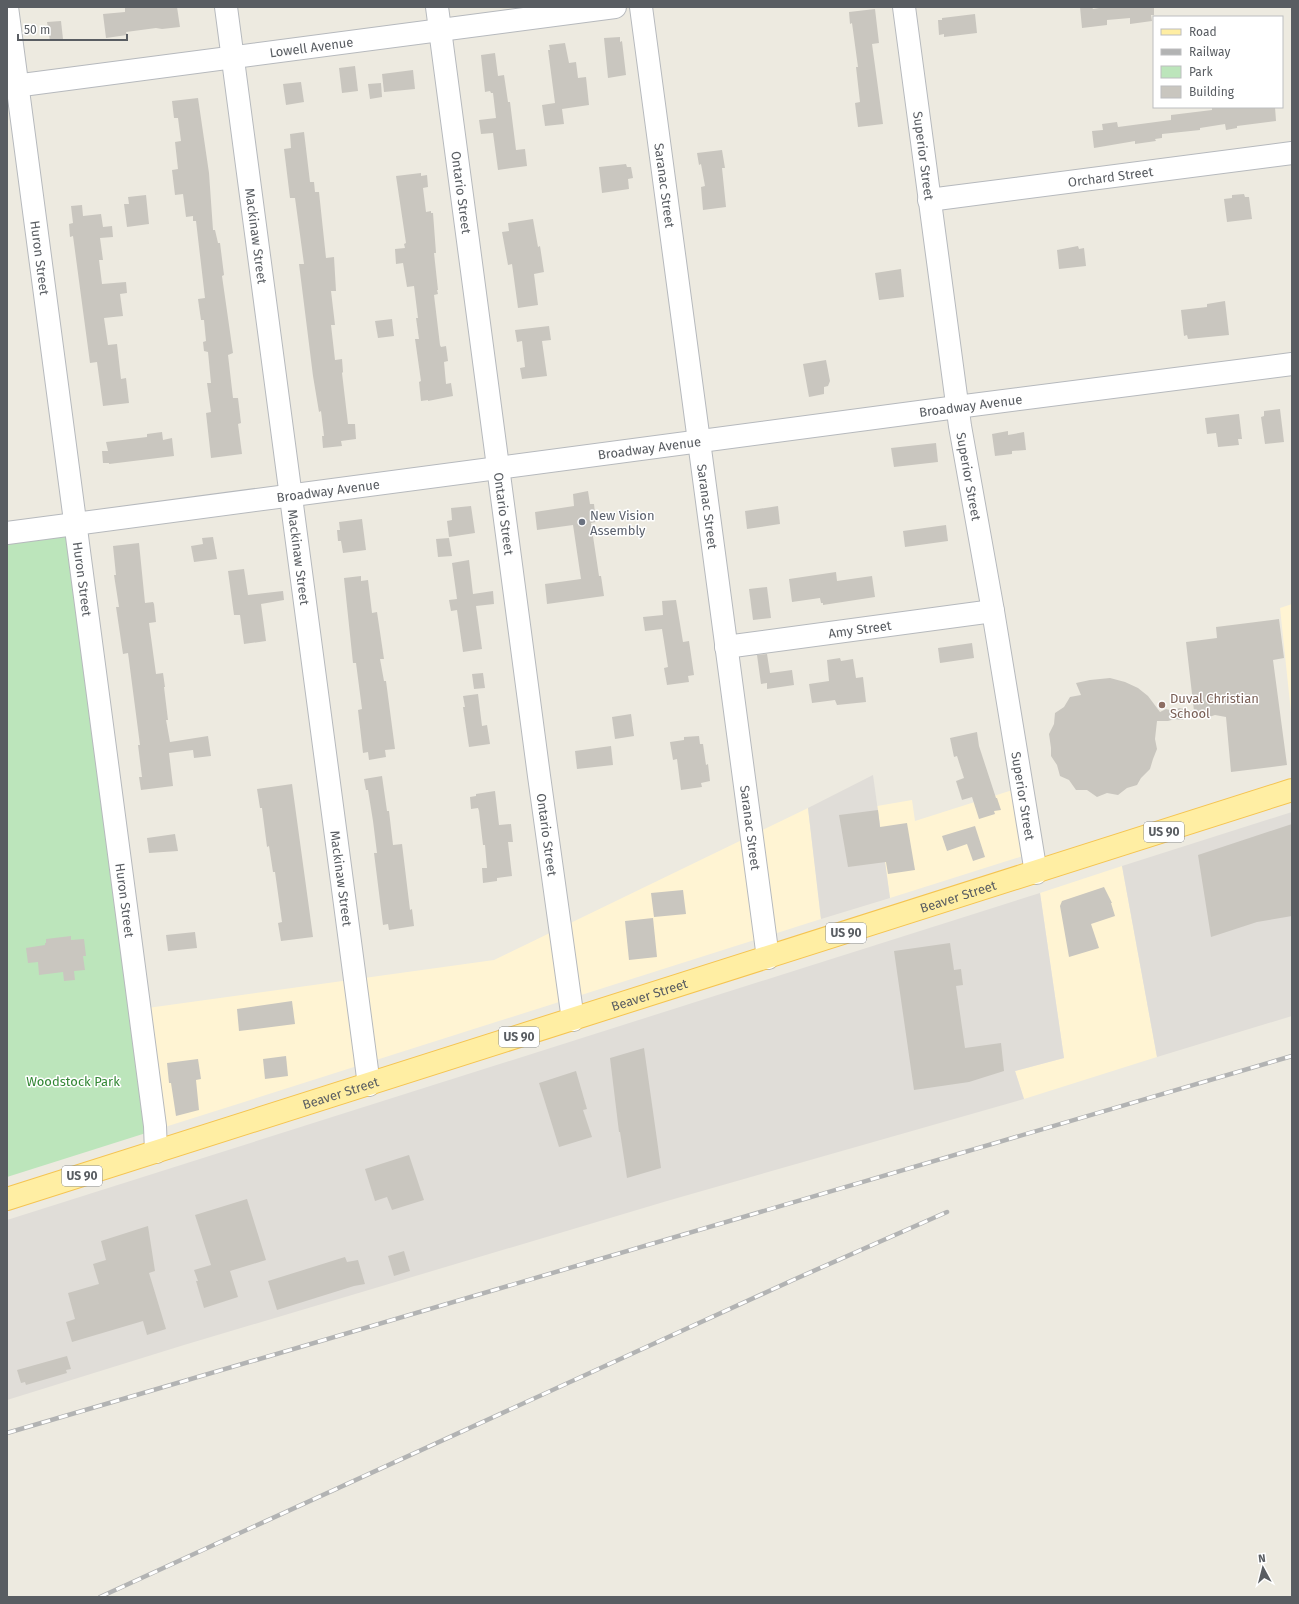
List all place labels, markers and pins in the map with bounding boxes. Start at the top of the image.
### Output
place label: New Vision Assembly [590,508,655,538]
marker: New Vision Assembly [577,517,587,527]
place label: Duval Christian School [1170,691,1259,721]
marker: Duval Christian School [1157,700,1167,710]

